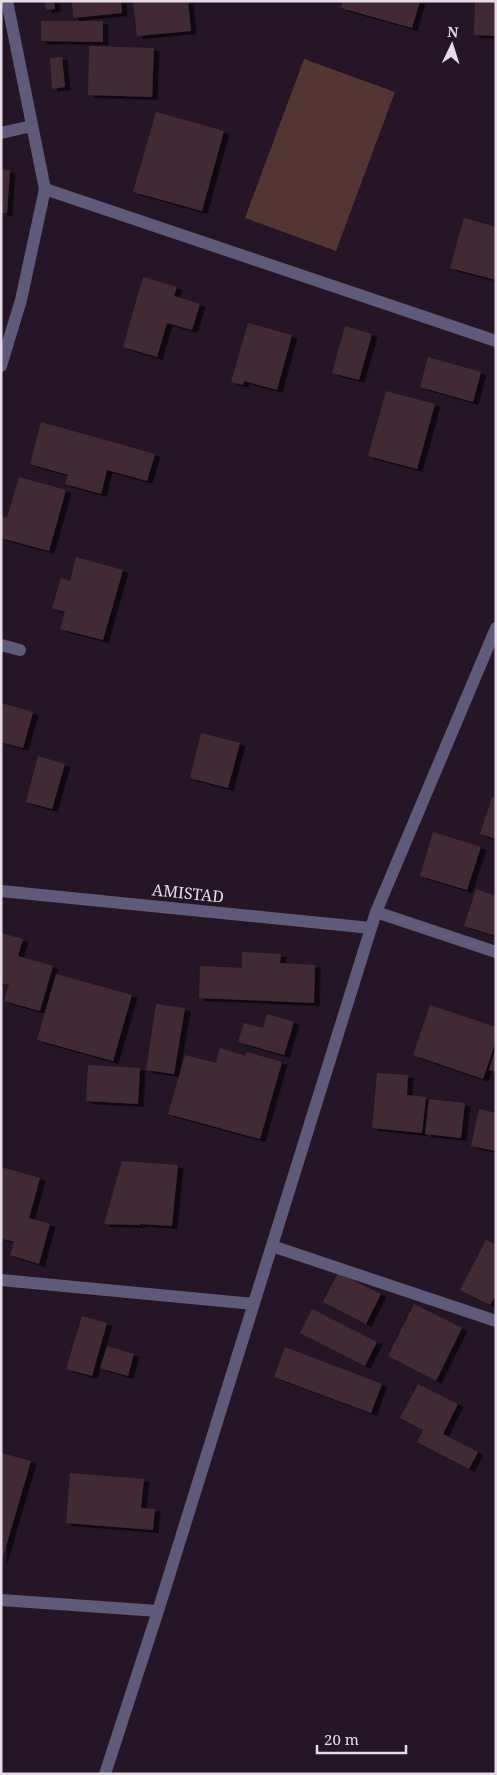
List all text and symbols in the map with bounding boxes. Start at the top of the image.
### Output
north arrow [427,20,477,70]
text: N [447,22,459,41]
street label: AMISTAD [151,878,225,908]
scale bar [317,1722,406,1754]
text: 20 m [324,1729,359,1749]

